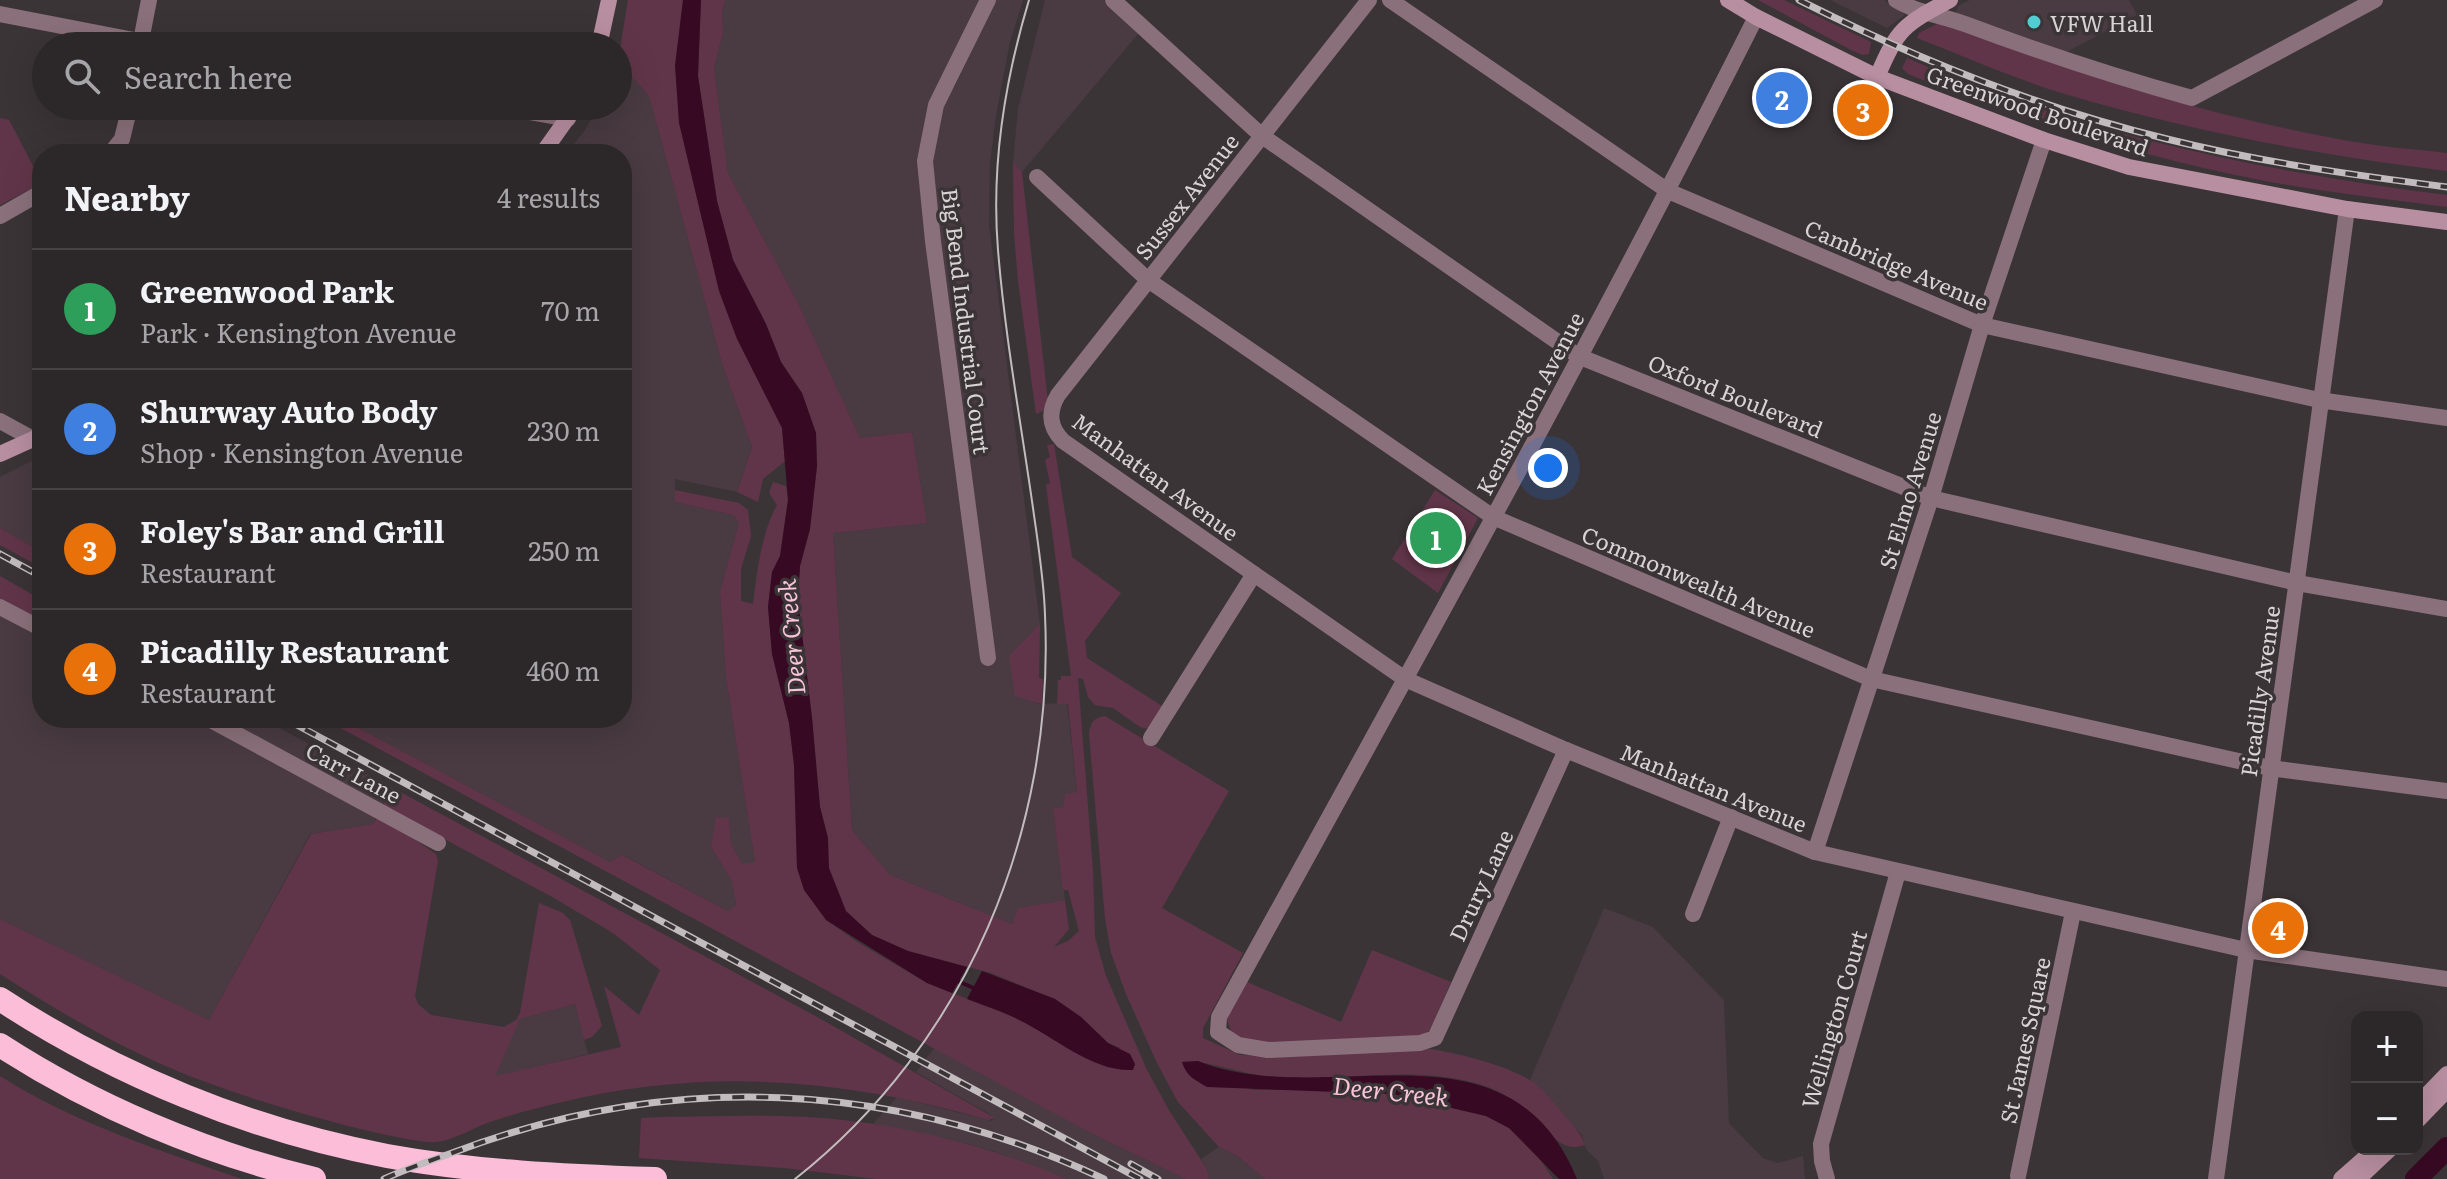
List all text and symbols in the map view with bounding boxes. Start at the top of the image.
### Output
place label: VFW Hall [2050,6,2153,39]
marker: VFW Hall [2025,13,2043,31]
search box [32,32,632,120]
icon: search [60,54,104,98]
text: Search here [124,54,292,98]
street label: Greenwood Boulevard [1923,57,2153,163]
pin: 2 [1756,68,1808,128]
pin: 3 [1837,80,1889,140]
street label: Sussex Avenue [1126,126,1246,266]
text: Nearby [64,171,190,221]
text: 4 results [497,177,600,216]
street label: Big Bend Industrial Court [934,186,1000,456]
street label: Cambridge Avenue [1800,210,1994,318]
text: Greenwood Park [140,268,394,312]
text: 1 [85,290,95,329]
text: 70 m [541,290,600,329]
street label: Kensington Avenue [1467,305,1591,501]
text: Park · Kensington Avenue [140,312,457,351]
street label: Oxford Boulevard [1644,345,1828,445]
text: Shurway Auto Body [140,388,437,432]
street label: Manhattan Avenue [1066,404,1246,548]
street label: St Elmo Avenue [1869,407,1949,573]
text: 2 [83,410,97,449]
text: 230 m [527,410,600,449]
text: Shop · Kensington Avenue [140,432,463,471]
your location [1528,448,1568,488]
text: Foley's Bar and Grill [140,508,445,552]
pin: 1 [1410,508,1462,568]
street label: Commonwealth Avenue [1577,517,1821,645]
text: 3 [83,530,97,569]
text: 250 m [528,530,600,569]
text: Restaurant [140,552,276,591]
water label: Deer Creek [767,577,813,696]
street label: Picadilly Avenue [2231,603,2287,779]
text: Picadilly Restaurant [140,628,449,672]
text: 4 [82,650,98,689]
text: 460 m [526,650,600,689]
text: Restaurant [140,672,276,711]
street label: Carr Lane [301,733,407,811]
street label: Manhattan Avenue [1616,734,1812,840]
street label: Drury Lane [1440,824,1520,946]
pin: 4 [2252,898,2304,958]
street label: Wellington Court [1792,926,1874,1112]
street label: St James Square [1990,954,2058,1126]
map controls [2351,1011,2423,1155]
button: + [2351,1011,2423,1083]
water label: Deer Creek [1331,1067,1451,1114]
button: − [2351,1083,2423,1155]

